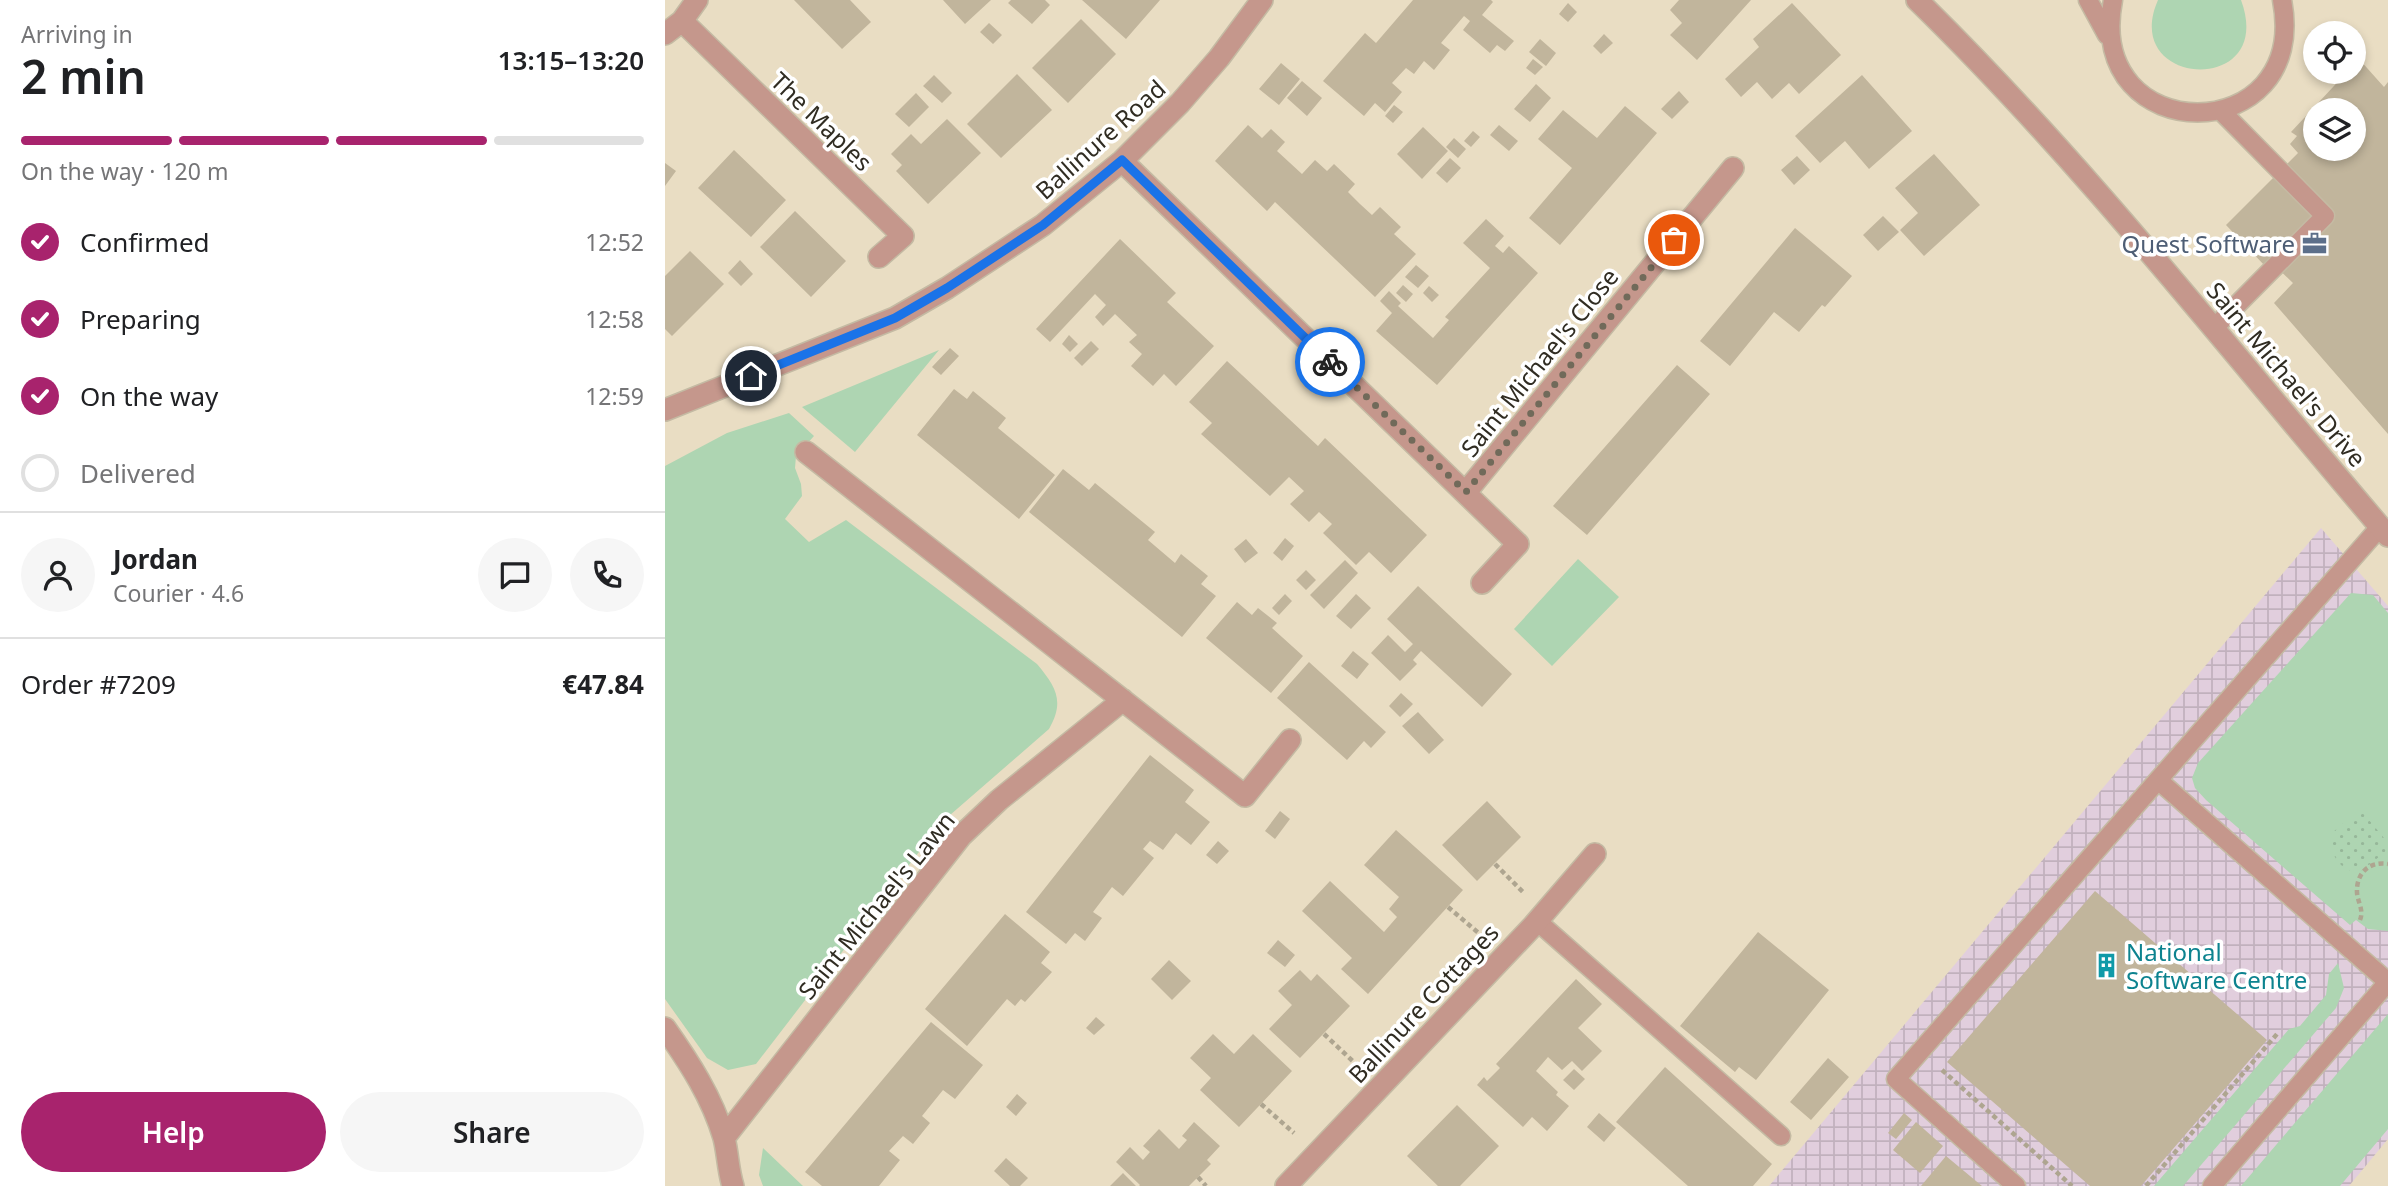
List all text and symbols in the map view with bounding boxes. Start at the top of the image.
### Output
text: Arriving in [21,18,133,50]
map controls [2303,21,2366,161]
button: locate [2303,21,2366,84]
text: 13:15–13:20 [498,42,644,78]
text: 2 min [21,45,146,107]
street label: The Maples [764,64,880,178]
street label: Ballinure Road [1028,72,1172,206]
button: layers [2303,98,2366,161]
text: On the way · 120 m [21,155,228,187]
pin [1644,210,1704,270]
icon: bag [1655,221,1693,259]
icon: check [21,223,59,261]
text: Confirmed [80,224,210,260]
text: 12:52 [585,226,644,258]
place label: Quest Software [2122,227,2295,260]
office icon: Quest Software [2301,229,2329,257]
street label: Saint Michael's Close [1453,261,1625,463]
street label: Saint Michael's Drive [2200,275,2374,473]
icon: check [21,300,59,338]
text: Preparing [80,301,201,337]
text: 12:58 [585,303,644,335]
courier [1295,327,1365,397]
icon: bike [1311,343,1349,381]
pin [721,346,781,406]
icon: home [732,357,770,395]
icon: check [21,377,59,415]
text: On the way [80,378,218,414]
text: 12:59 [585,380,644,412]
text: Delivered [80,455,196,491]
button: person [21,538,95,612]
button: chat [478,538,552,612]
button: phone [570,538,644,612]
text: Jordan [113,541,198,577]
text: Courier · 4.6 [113,577,244,609]
text: Order #7209 [21,666,176,702]
text: €47.84 [562,666,644,702]
street label: Saint Michael's Lawn [790,804,962,1006]
street label: Ballinure Cottages [1340,916,1506,1090]
place label: National Software Centre [2126,935,2307,996]
building icon: National Software Centre [2092,951,2120,979]
button: Help [21,1092,326,1172]
button: Share [340,1092,644,1172]

